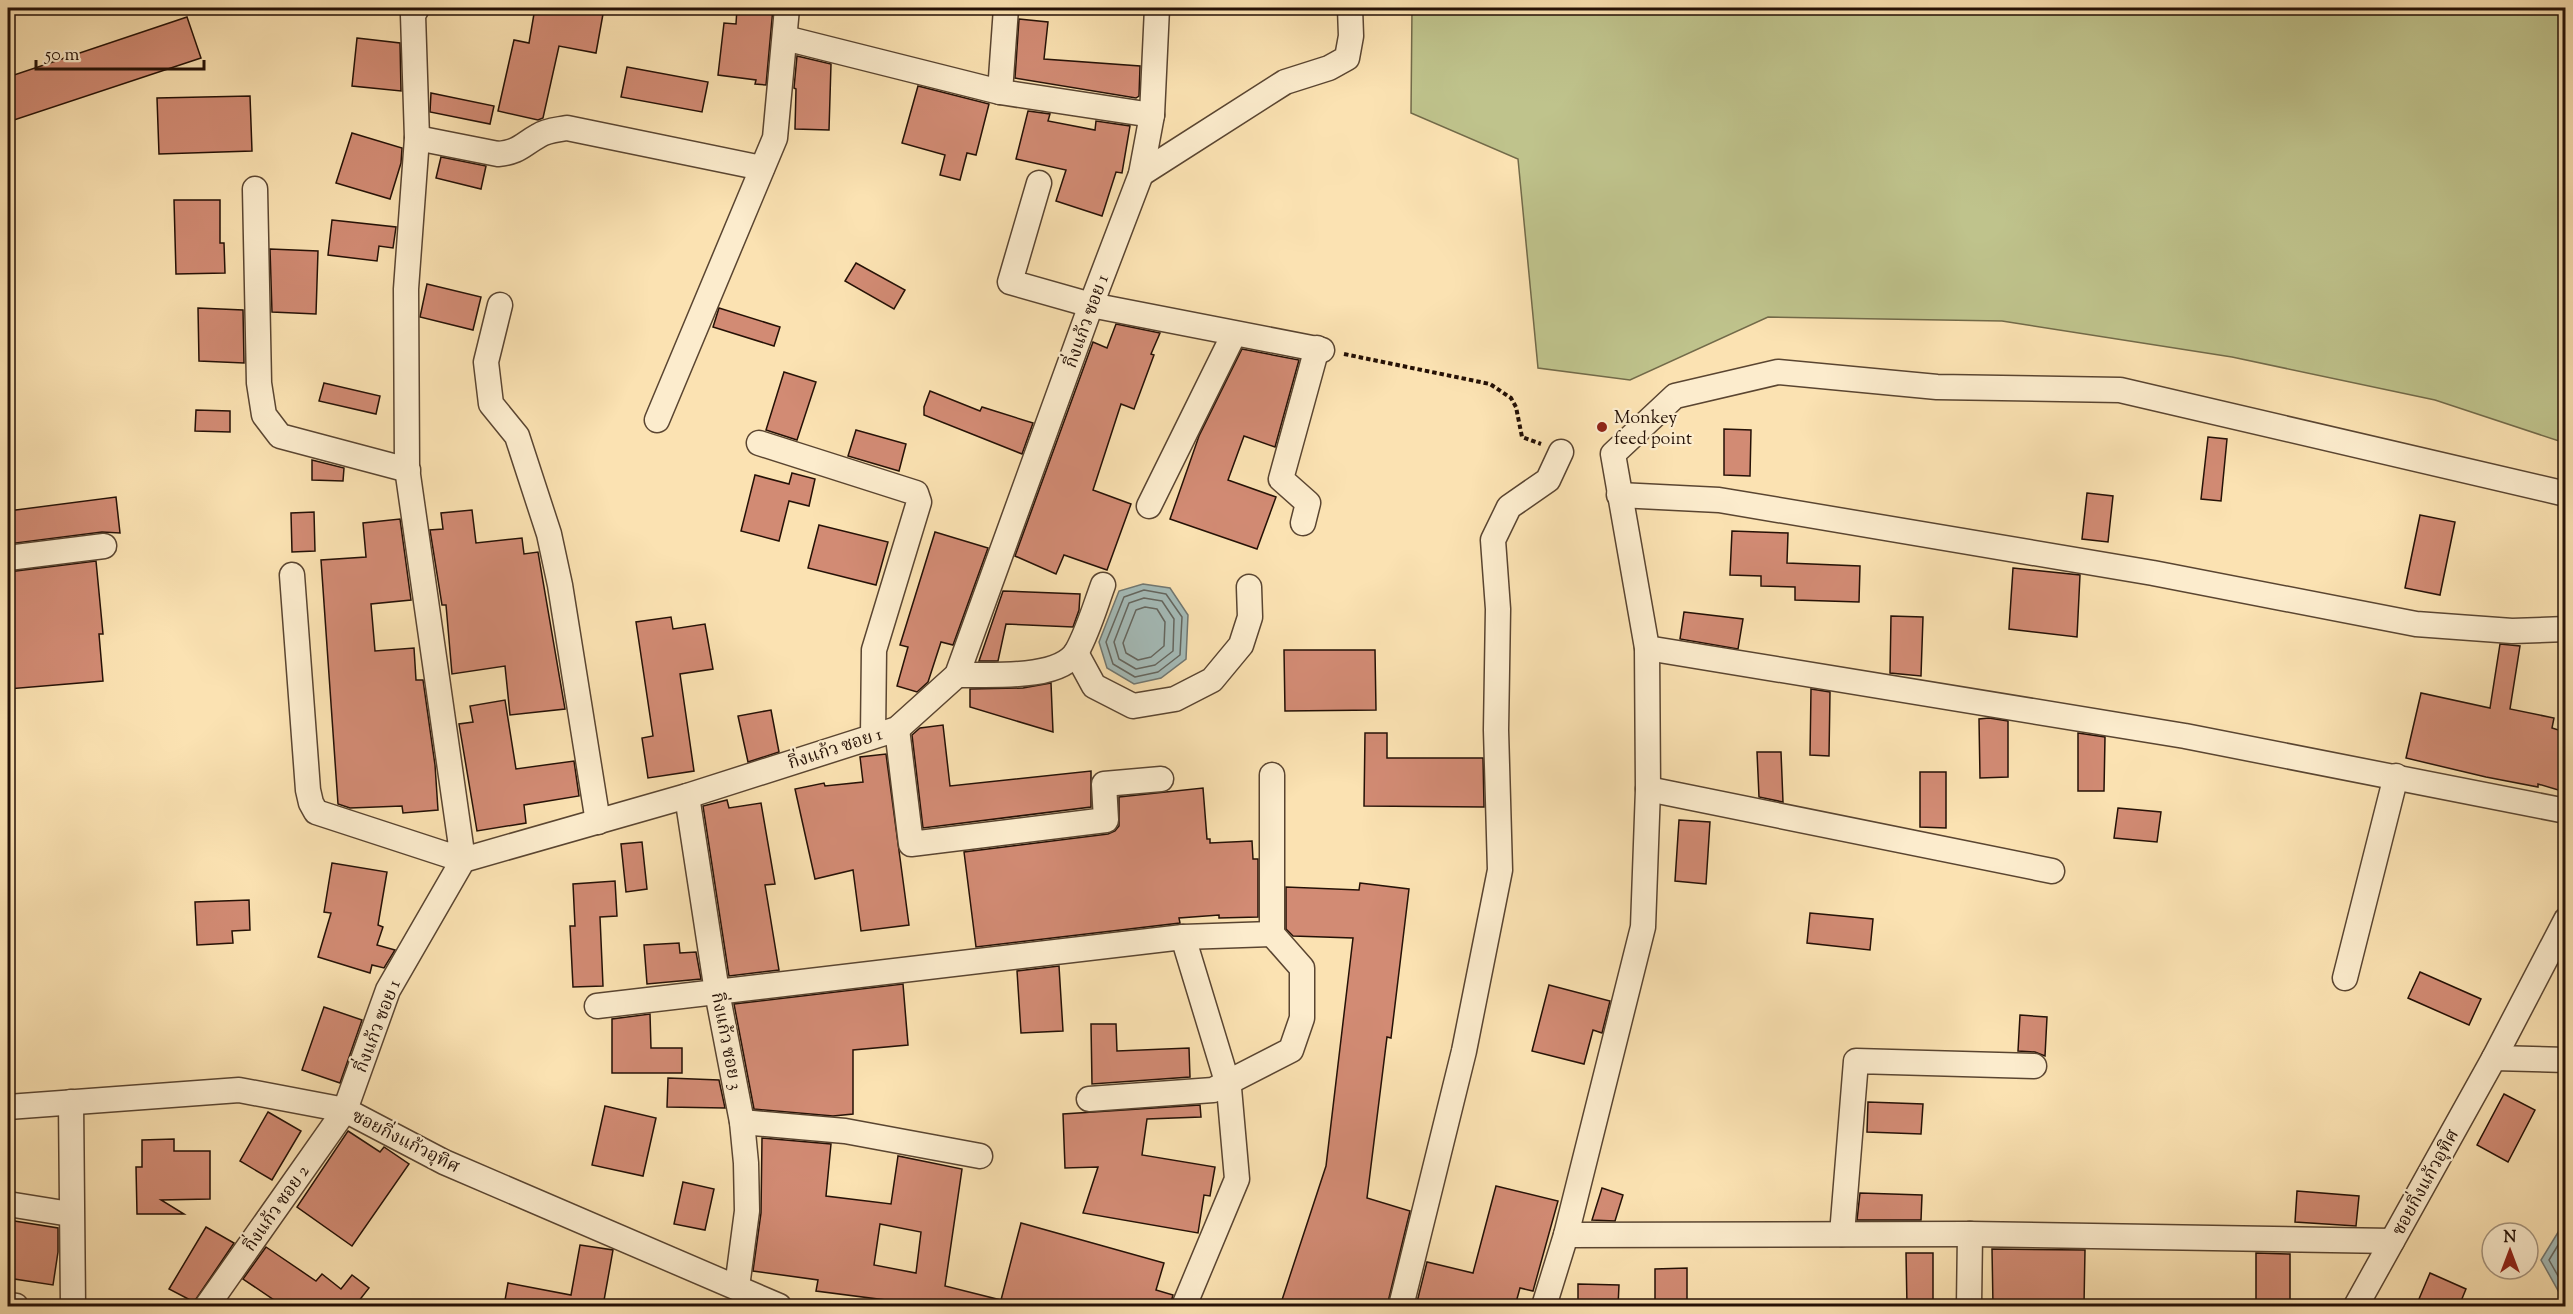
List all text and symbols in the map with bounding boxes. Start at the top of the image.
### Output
scale bar [36,33,204,71]
text: 50 m [44,43,80,69]
street label: กิ่งแก้ว ซอย 1 [1056,270,1117,372]
place label: Monkey feed point [1614,406,1692,453]
marker: Monkey feed point [1595,420,1609,434]
street label: กิ่งแก้ว ซอย 1 [784,720,886,777]
street label: กิ่งแก้ว ซอย 1 [347,975,409,1077]
street label: กิ่งแก้ว ซอย 3 [703,990,750,1092]
street label: ซอยกิ่งแก้วอุทิศ [347,1102,465,1181]
street label: ซอยกิ่งแก้วอุทิศ [2384,1124,2467,1241]
street label: กิ่งแก้ว ซอย 2 [236,1159,317,1258]
north arrow [2480,1221,2540,1281]
text: N [2504,1227,2517,1250]

